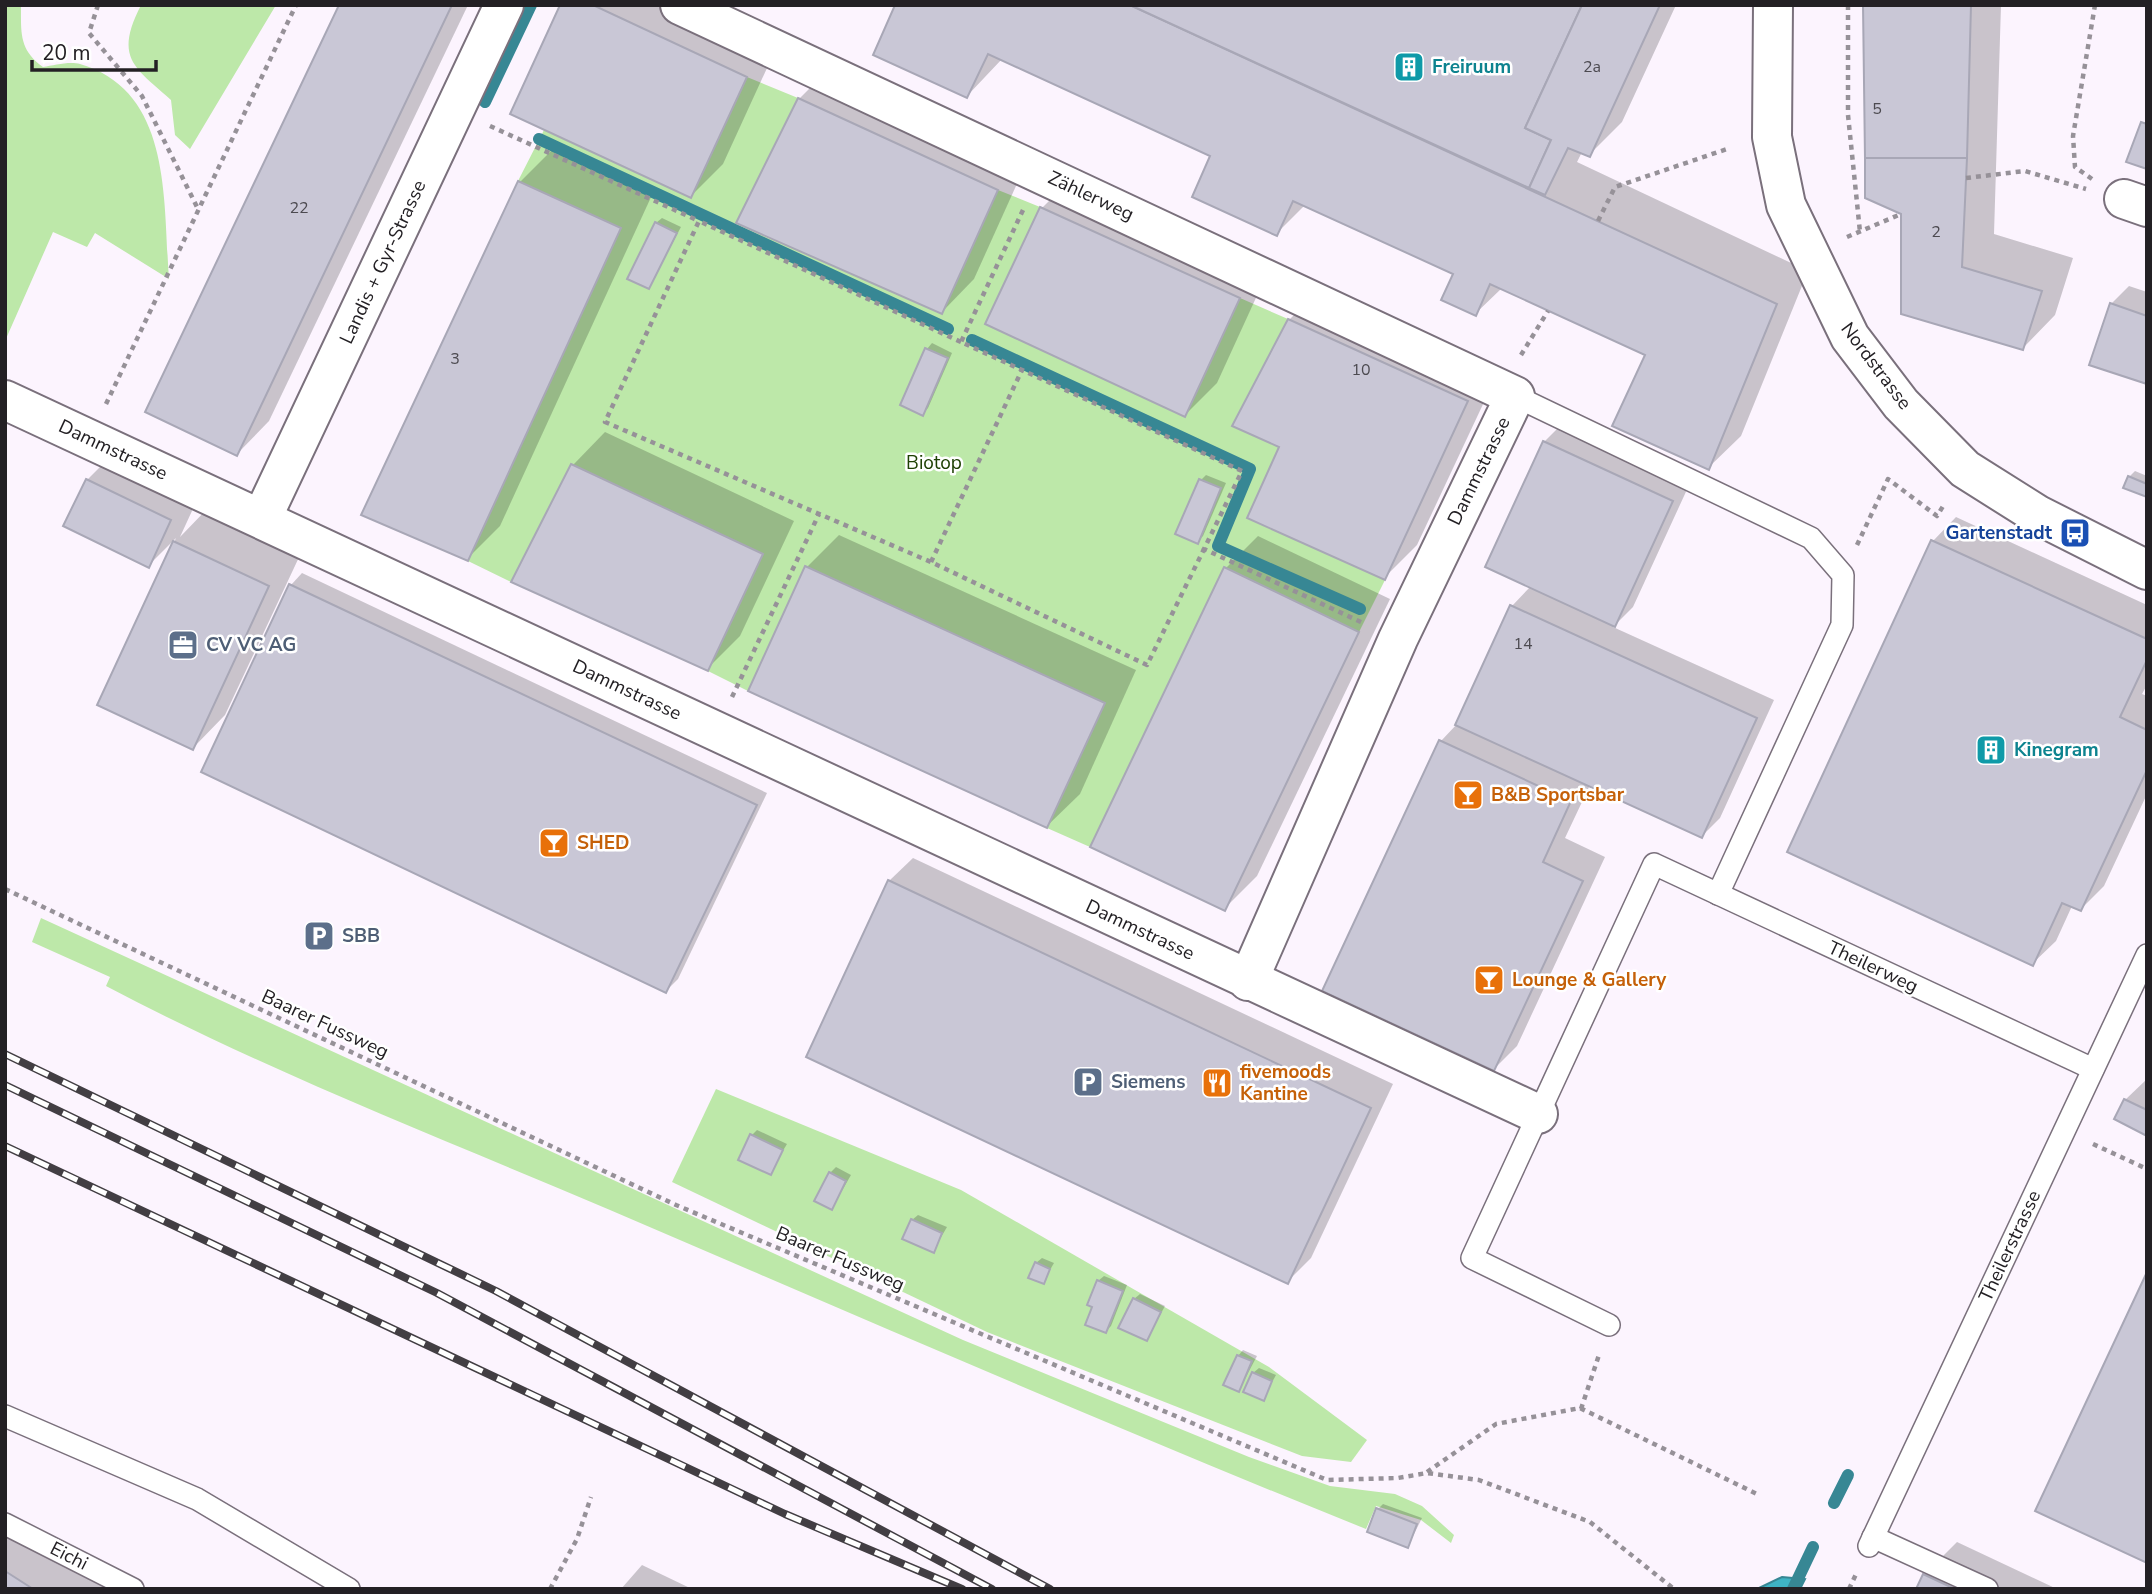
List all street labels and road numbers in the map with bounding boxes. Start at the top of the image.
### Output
street label: Zählerweg [1044,165,1138,227]
street label: Landis + Gyr-Strasse [334,176,432,348]
street label: Nordstrasse [1835,317,1917,415]
street label: Dammstrasse [1442,412,1516,530]
street label: Dammstrasse [54,413,172,487]
street label: Dammstrasse [568,653,686,727]
street label: Dammstrasse [1081,893,1199,967]
street label: Theilerweg [1824,935,1922,999]
street label: Baarer Fussweg [257,983,393,1065]
street label: Theilerstrasse [1973,1186,2047,1306]
street label: Baarer Fussweg [772,1220,908,1298]
street label: Eichi [46,1535,92,1577]

